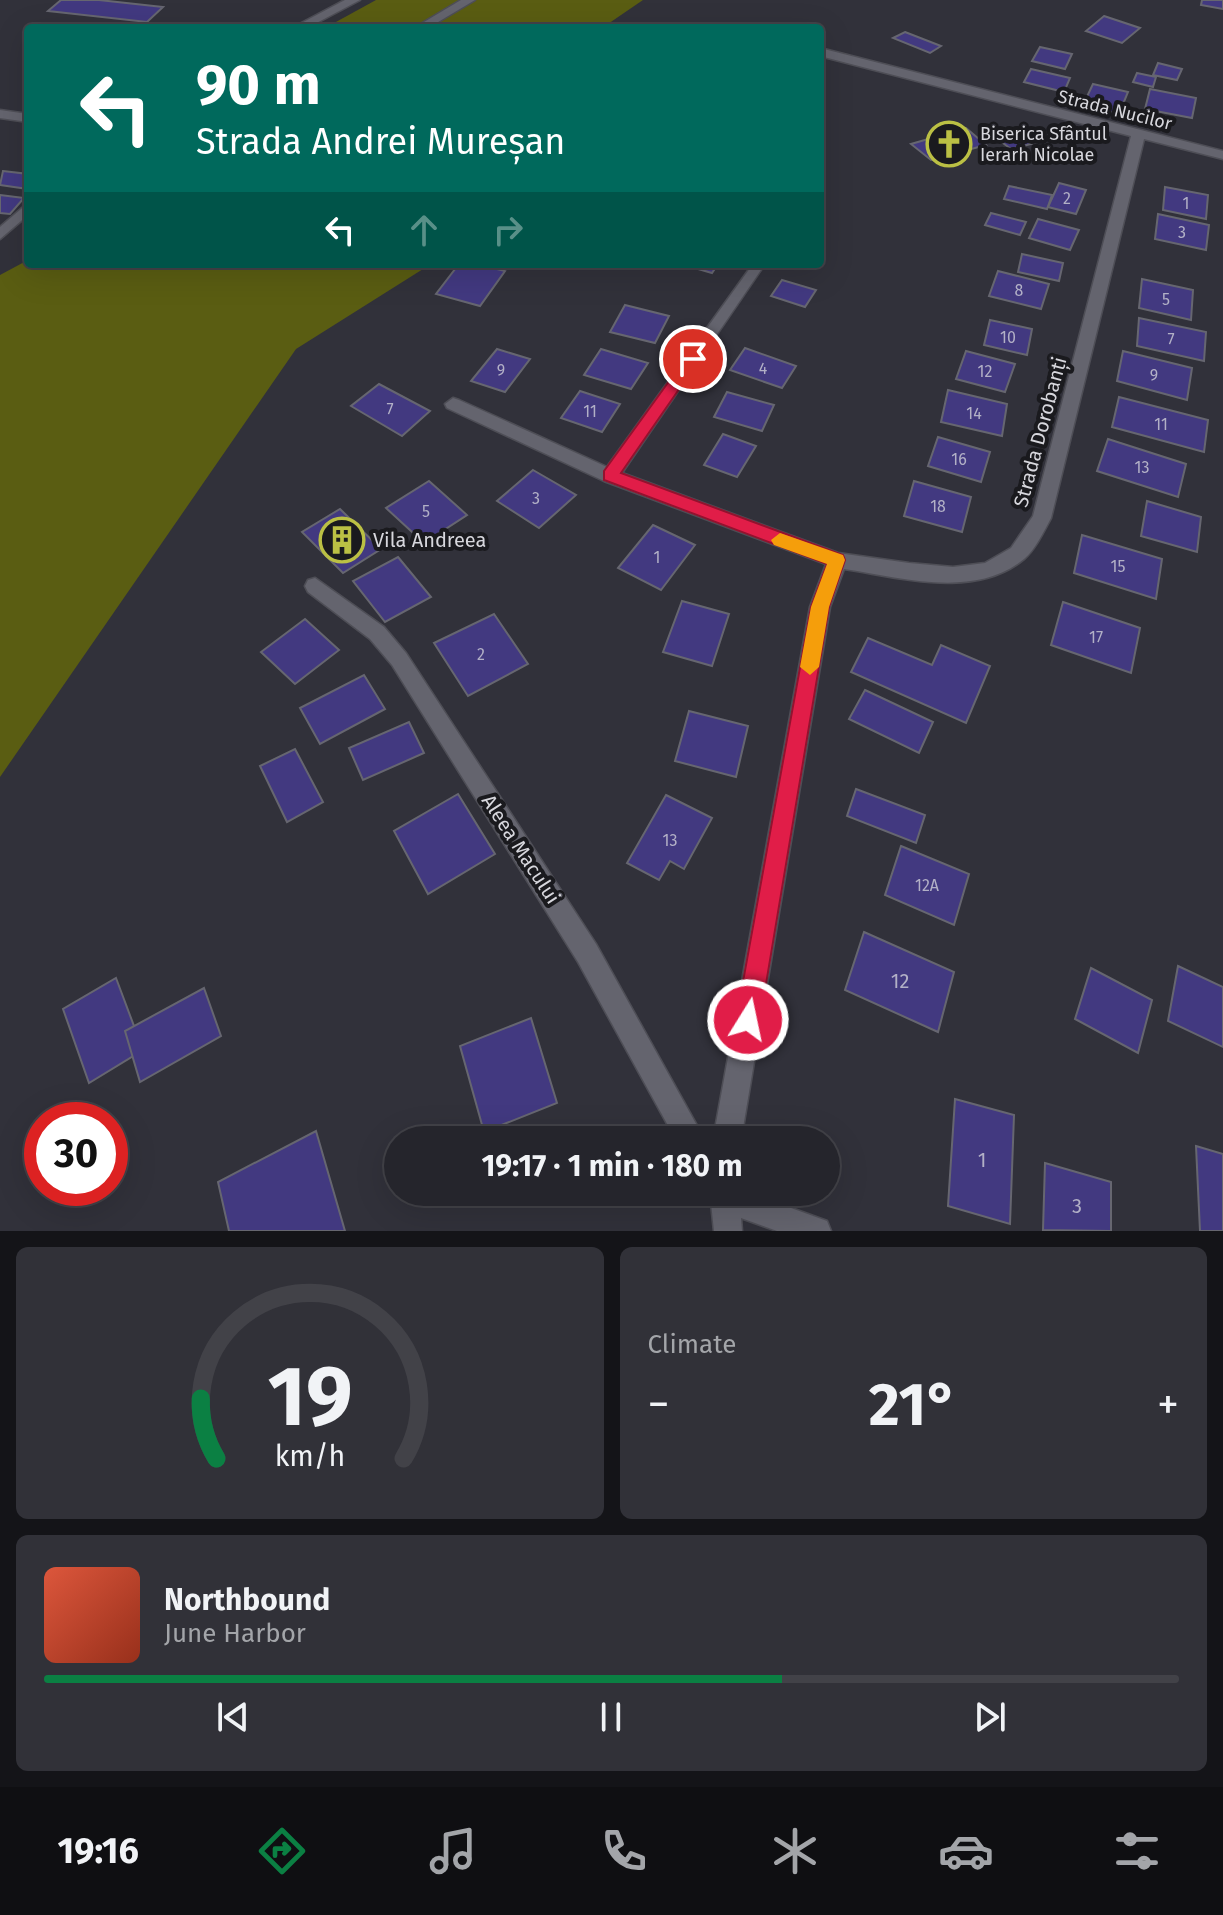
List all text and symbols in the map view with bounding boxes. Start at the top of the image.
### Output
text: 90 m [196,52,321,119]
icon: left [64,56,168,160]
street label: Strada Nucilor [1056,85,1174,135]
text: Strada Andrei Mureșan [196,120,565,164]
church icon: Biserica Sfântul Ierarh Nicolae [925,120,973,168]
place label: Biserica Sfântul Ierarh Nicolae [980,123,1107,166]
house number: 2 [1063,189,1071,208]
house number: 1 [1183,194,1189,213]
icon: left [318,208,362,252]
icon: ahead [402,208,446,252]
icon: right [486,208,530,252]
house number: 3 [1178,223,1186,242]
house number: 8 [1015,281,1024,300]
house number: 5 [1162,290,1170,309]
pin [659,325,727,393]
house number: 10 [1000,328,1016,347]
house number: 7 [1167,330,1175,349]
icon: arrive [671,337,715,381]
street label: Strada Dorobanți [1008,354,1073,510]
house number: 4 [759,359,768,378]
house number: 9 [497,361,505,380]
house number: 12 [978,362,992,381]
house number: 9 [1150,366,1158,385]
house number: 7 [386,400,394,419]
house number: 11 [583,402,597,421]
house number: 14 [966,404,982,423]
house number: 11 [1154,415,1168,434]
house number: 16 [951,450,967,469]
house number: 13 [1135,458,1149,477]
house number: 3 [532,489,540,508]
house number: 18 [930,497,946,516]
house number: 5 [422,502,430,521]
building icon: Vila Andreea [318,516,366,564]
place label: Vila Andreea [373,528,486,552]
house number: 1 [654,548,660,567]
house number: 15 [1111,557,1125,576]
house number: 17 [1089,628,1103,647]
house number: 2 [477,645,485,664]
street label: Aleea Macului [477,790,565,908]
house number: 13 [663,831,677,850]
house number: 12A [915,876,940,895]
house number: 12 [891,969,909,993]
position arrow [706,978,790,1062]
speed limit sign: 30 [24,1102,128,1206]
text: 19:17 · 1 min · 180 m [481,1148,743,1184]
house number: 1 [978,1148,986,1172]
house number: 3 [1072,1194,1082,1218]
text: Climate [648,1329,736,1360]
text: 19 [267,1347,352,1447]
text: 21° [869,1369,958,1441]
text: − [648,1378,670,1431]
text: + [1157,1378,1179,1431]
text: km/h [274,1439,345,1474]
text: Northbound [164,1582,330,1618]
text: June Harbor [164,1618,306,1649]
icon: previous [211,1695,255,1739]
icon: pause [589,1695,633,1739]
icon: next [968,1695,1012,1739]
icon: directions [254,1823,310,1879]
icon: music [425,1823,481,1879]
icon: phone [596,1823,652,1879]
icon: climate [767,1823,823,1879]
icon: car [938,1823,994,1879]
icon: filters [1109,1823,1165,1879]
text: 19:16 [58,1829,139,1873]

